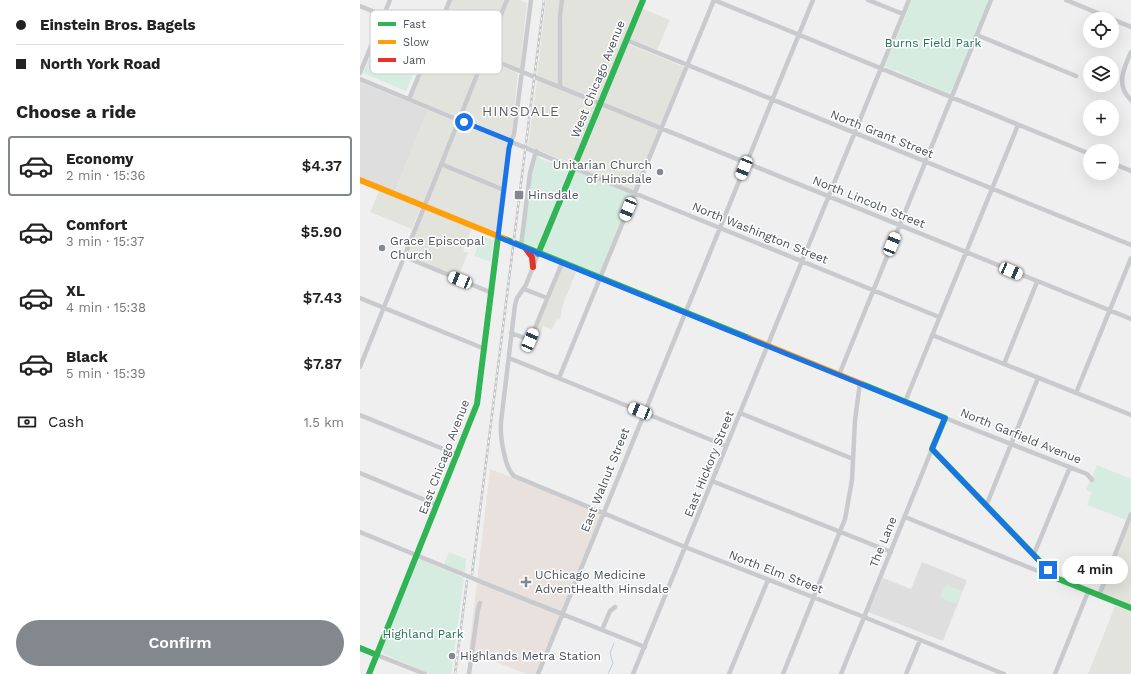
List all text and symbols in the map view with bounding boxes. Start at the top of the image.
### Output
legend [370,10,502,74]
map controls [1083,12,1119,180]
button: locate [1083,12,1119,48]
text: Einstein Bros. Bagels [40,16,196,34]
text: Fast [403,18,426,31]
street label: West Chicago Avenue [568,18,628,140]
text: Slow [403,36,429,49]
park label: Burns Field Park [885,36,981,50]
text: Jam [403,54,426,67]
text: North York Road [40,55,160,73]
button: layers [1083,56,1119,92]
button: + [1083,100,1119,136]
text: Choose a ride [16,101,136,122]
district label: HINSDALE [482,103,560,119]
street label: North Grant Street [828,107,936,161]
route start [455,113,473,131]
button: − [1083,144,1119,180]
icon: car [18,148,54,184]
text: Economy [66,150,133,168]
car [734,155,754,181]
text: $4.37 [302,157,342,175]
place label: Unitarian Church of Hinsdale [553,158,652,186]
marker: Unitarian Church of Hinsdale [655,167,665,177]
text: 2 min · 15:36 [66,168,145,183]
street label: North Lincoln Street [811,173,927,231]
place label: Hinsdale [528,188,579,202]
marker: Hinsdale [513,189,525,201]
car [618,196,638,222]
street label: North Washington Street [690,199,830,267]
icon: car [18,214,54,250]
text: Comfort [66,216,127,234]
text: $5.90 [301,223,342,241]
car [882,231,902,257]
text: 3 min · 15:37 [66,234,144,249]
place label: Grace Episcopal Church [390,234,485,262]
marker: Grace Episcopal Church [377,243,387,253]
car [998,261,1024,281]
car [447,270,473,290]
icon: car [18,280,54,316]
text: XL [66,282,85,300]
text: $7.43 [303,289,342,307]
text: 4 min · 15:38 [66,300,146,315]
car [520,327,540,353]
icon: car [18,346,54,382]
text: Black [66,348,108,366]
text: $7.87 [303,355,342,373]
text: 5 min · 15:39 [66,366,146,381]
street label: East Chicago Avenue [416,398,472,516]
car [627,401,653,421]
street label: North Garfield Avenue [958,405,1084,467]
street label: East Hickory Street [681,409,737,519]
icon: cash [16,411,38,433]
text: Cash [48,413,84,431]
text: 1.5 km [304,415,344,430]
street label: East Walnut Street [578,426,632,534]
street label: The Lane [866,514,900,570]
street label: North Elm Street [727,548,825,596]
callout: 4 min [1062,556,1128,584]
route end [1039,561,1057,579]
text: 4 min [1077,562,1113,577]
place label: UChicago Medicine AdventHealth Hinsdale [535,568,669,596]
marker: UChicago Medicine AdventHealth Hinsdale [520,576,532,588]
button: Confirm [16,620,344,666]
park label: Highland Park [382,627,464,641]
place label: Highlands Metra Station [460,649,601,663]
marker: Highlands Metra Station [447,651,457,661]

